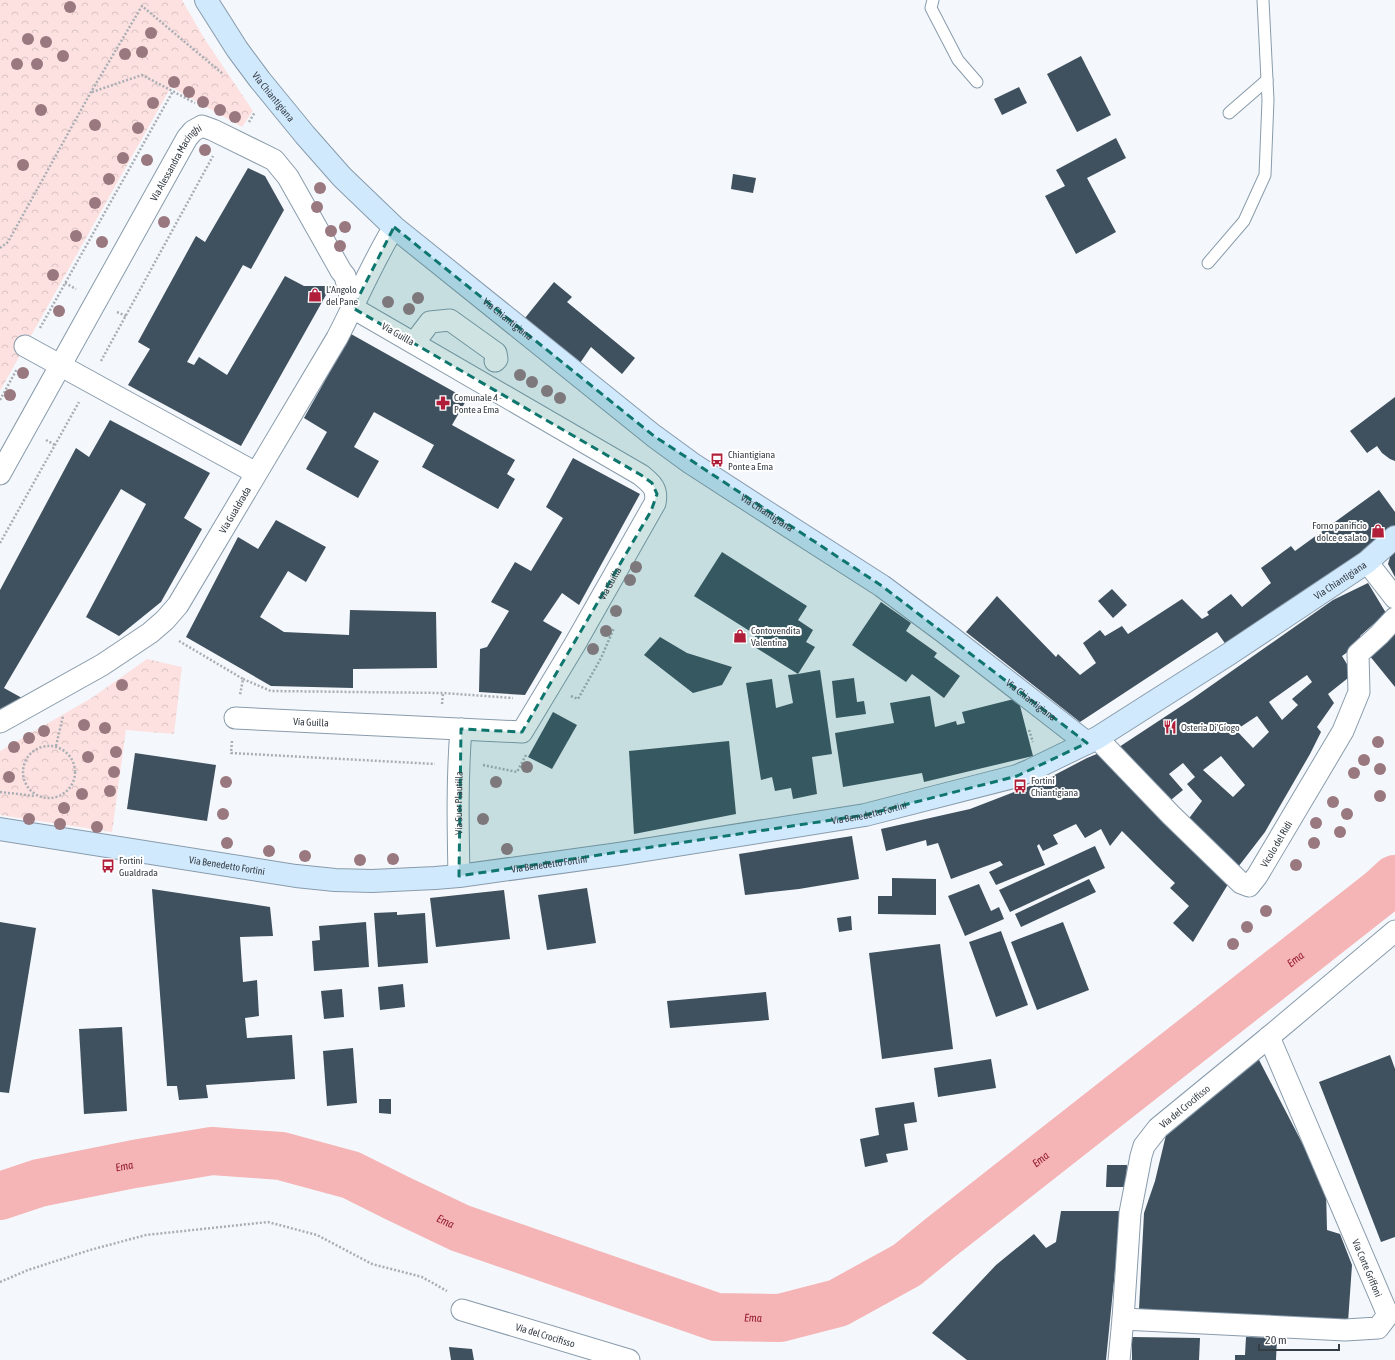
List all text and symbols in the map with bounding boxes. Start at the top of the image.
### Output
street label: Via Chiantigiana [250,70,297,124]
street label: Via Alessandra Macinghi [148,122,203,203]
place label: L'Angolo del Pane [326,284,358,307]
shop icon: L'Angolo del Pane [307,287,323,303]
street label: Via Chiantigiana [481,295,535,342]
street label: Via Guilla [380,320,416,348]
place label: Comunale 4 - Ponte a Ema [454,392,502,415]
pharmacy icon: Comunale 4 - Ponte a Ema [435,395,451,411]
place label: Chiantigiana Ponte a Ema [728,449,775,472]
bus stop icon: Chiantigiana Ponte a Ema [709,452,725,468]
street label: Via Gualdrada [217,484,253,535]
street label: Via Chiantigiana [739,491,796,534]
place label: Forno panificio dolce e salato [1312,520,1367,543]
shop icon: Forno panificio dolce e salato [1370,523,1386,539]
street label: Via Chiantigiana [1312,558,1368,601]
street label: Via Guilla [596,565,623,601]
place label: Contovendita Valentina [751,625,801,648]
shop icon: Contovendita Valentina [732,628,748,644]
street label: Via Chiantigiana [1004,677,1059,723]
street label: Via Guilla [293,715,329,728]
restaurant icon: Osteria Di'Giogo [1162,719,1178,735]
place label: Osteria Di'Giogo [1181,722,1240,733]
street label: Via Suor Plautilla [453,771,464,835]
place label: Fortini Chiantigiana [1031,775,1078,798]
bus stop icon: Fortini Chiantigiana [1012,778,1028,794]
street label: Via Benedetto Fortini [831,799,908,826]
street label: Vicolo del Ridi [1258,819,1294,869]
street label: Via Benedetto Fortini [510,853,588,874]
street label: Via Benedetto Fortini [188,854,266,877]
place label: Fortini Gualdrada [119,855,158,878]
bus stop icon: Fortini Gualdrada [100,858,116,874]
water label: Ema [1285,949,1306,969]
street label: Via del Crocifisso [1157,1082,1212,1130]
water label: Ema [1030,1149,1051,1169]
water label: Ema [114,1158,134,1174]
water label: Ema [435,1212,456,1230]
street label: Via Corte Griffoni [1350,1237,1384,1299]
water label: Ema [744,1311,762,1324]
street label: Via del Crocifisso [514,1321,577,1349]
scale bar [1259,1326,1339,1352]
text: 20 m [1265,1333,1287,1347]

